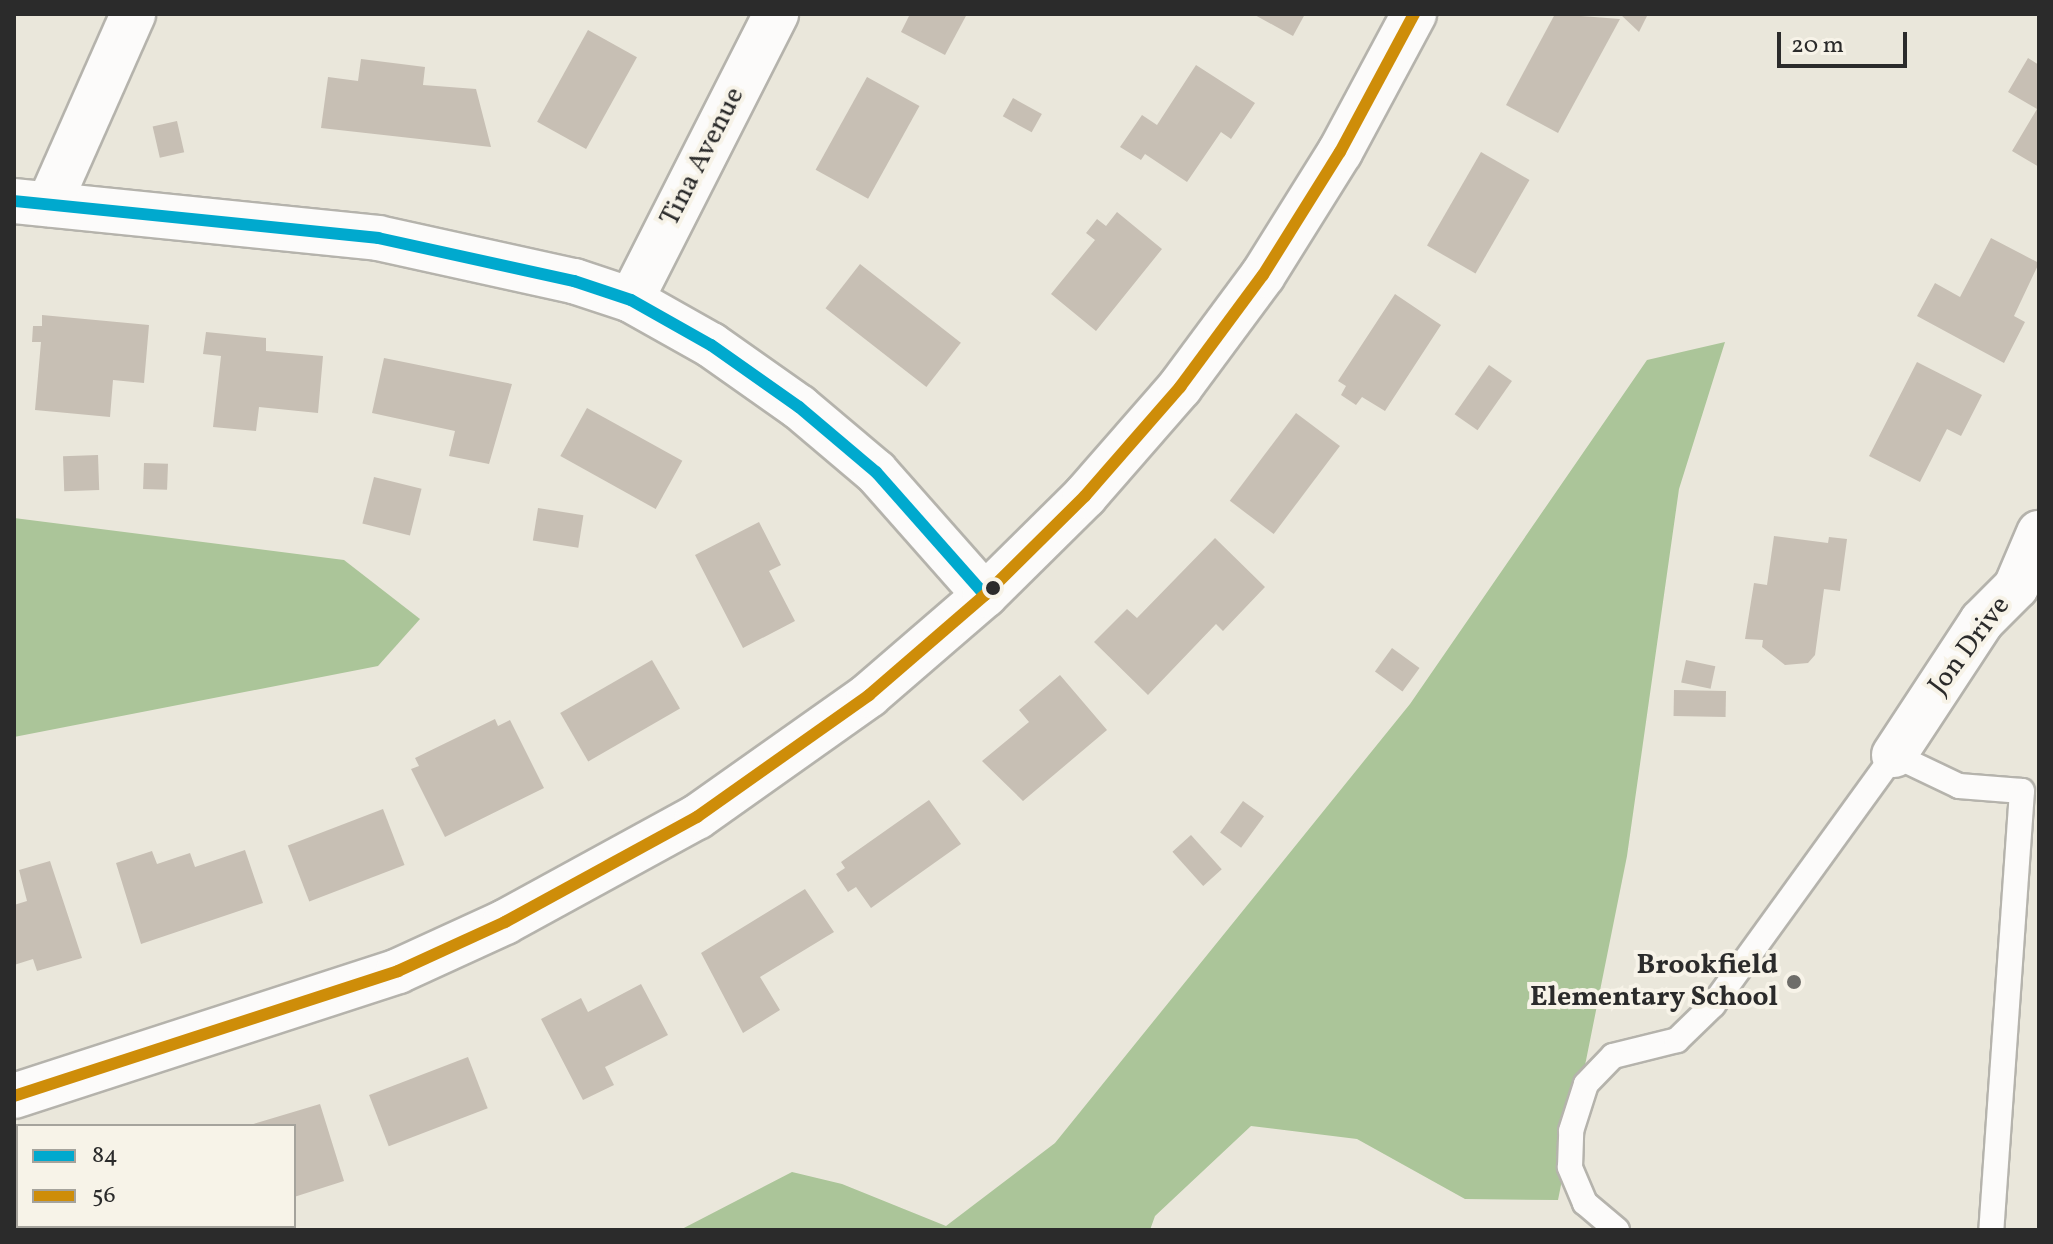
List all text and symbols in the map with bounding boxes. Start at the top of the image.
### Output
scale bar [1781,16,1911,66]
text: 20 m [1791,29,1844,63]
street label: Tina Avenue [654,82,752,232]
unlabelled marker [985,580,1001,596]
street label: Jon Drive [1922,590,2018,702]
place label: Brookfield Elementary School [1529,949,1778,1015]
marker: Brookfield Elementary School [1785,973,1803,991]
legend [16,1124,296,1228]
text: 84 [92,1139,118,1173]
text: 56 [92,1179,116,1213]

